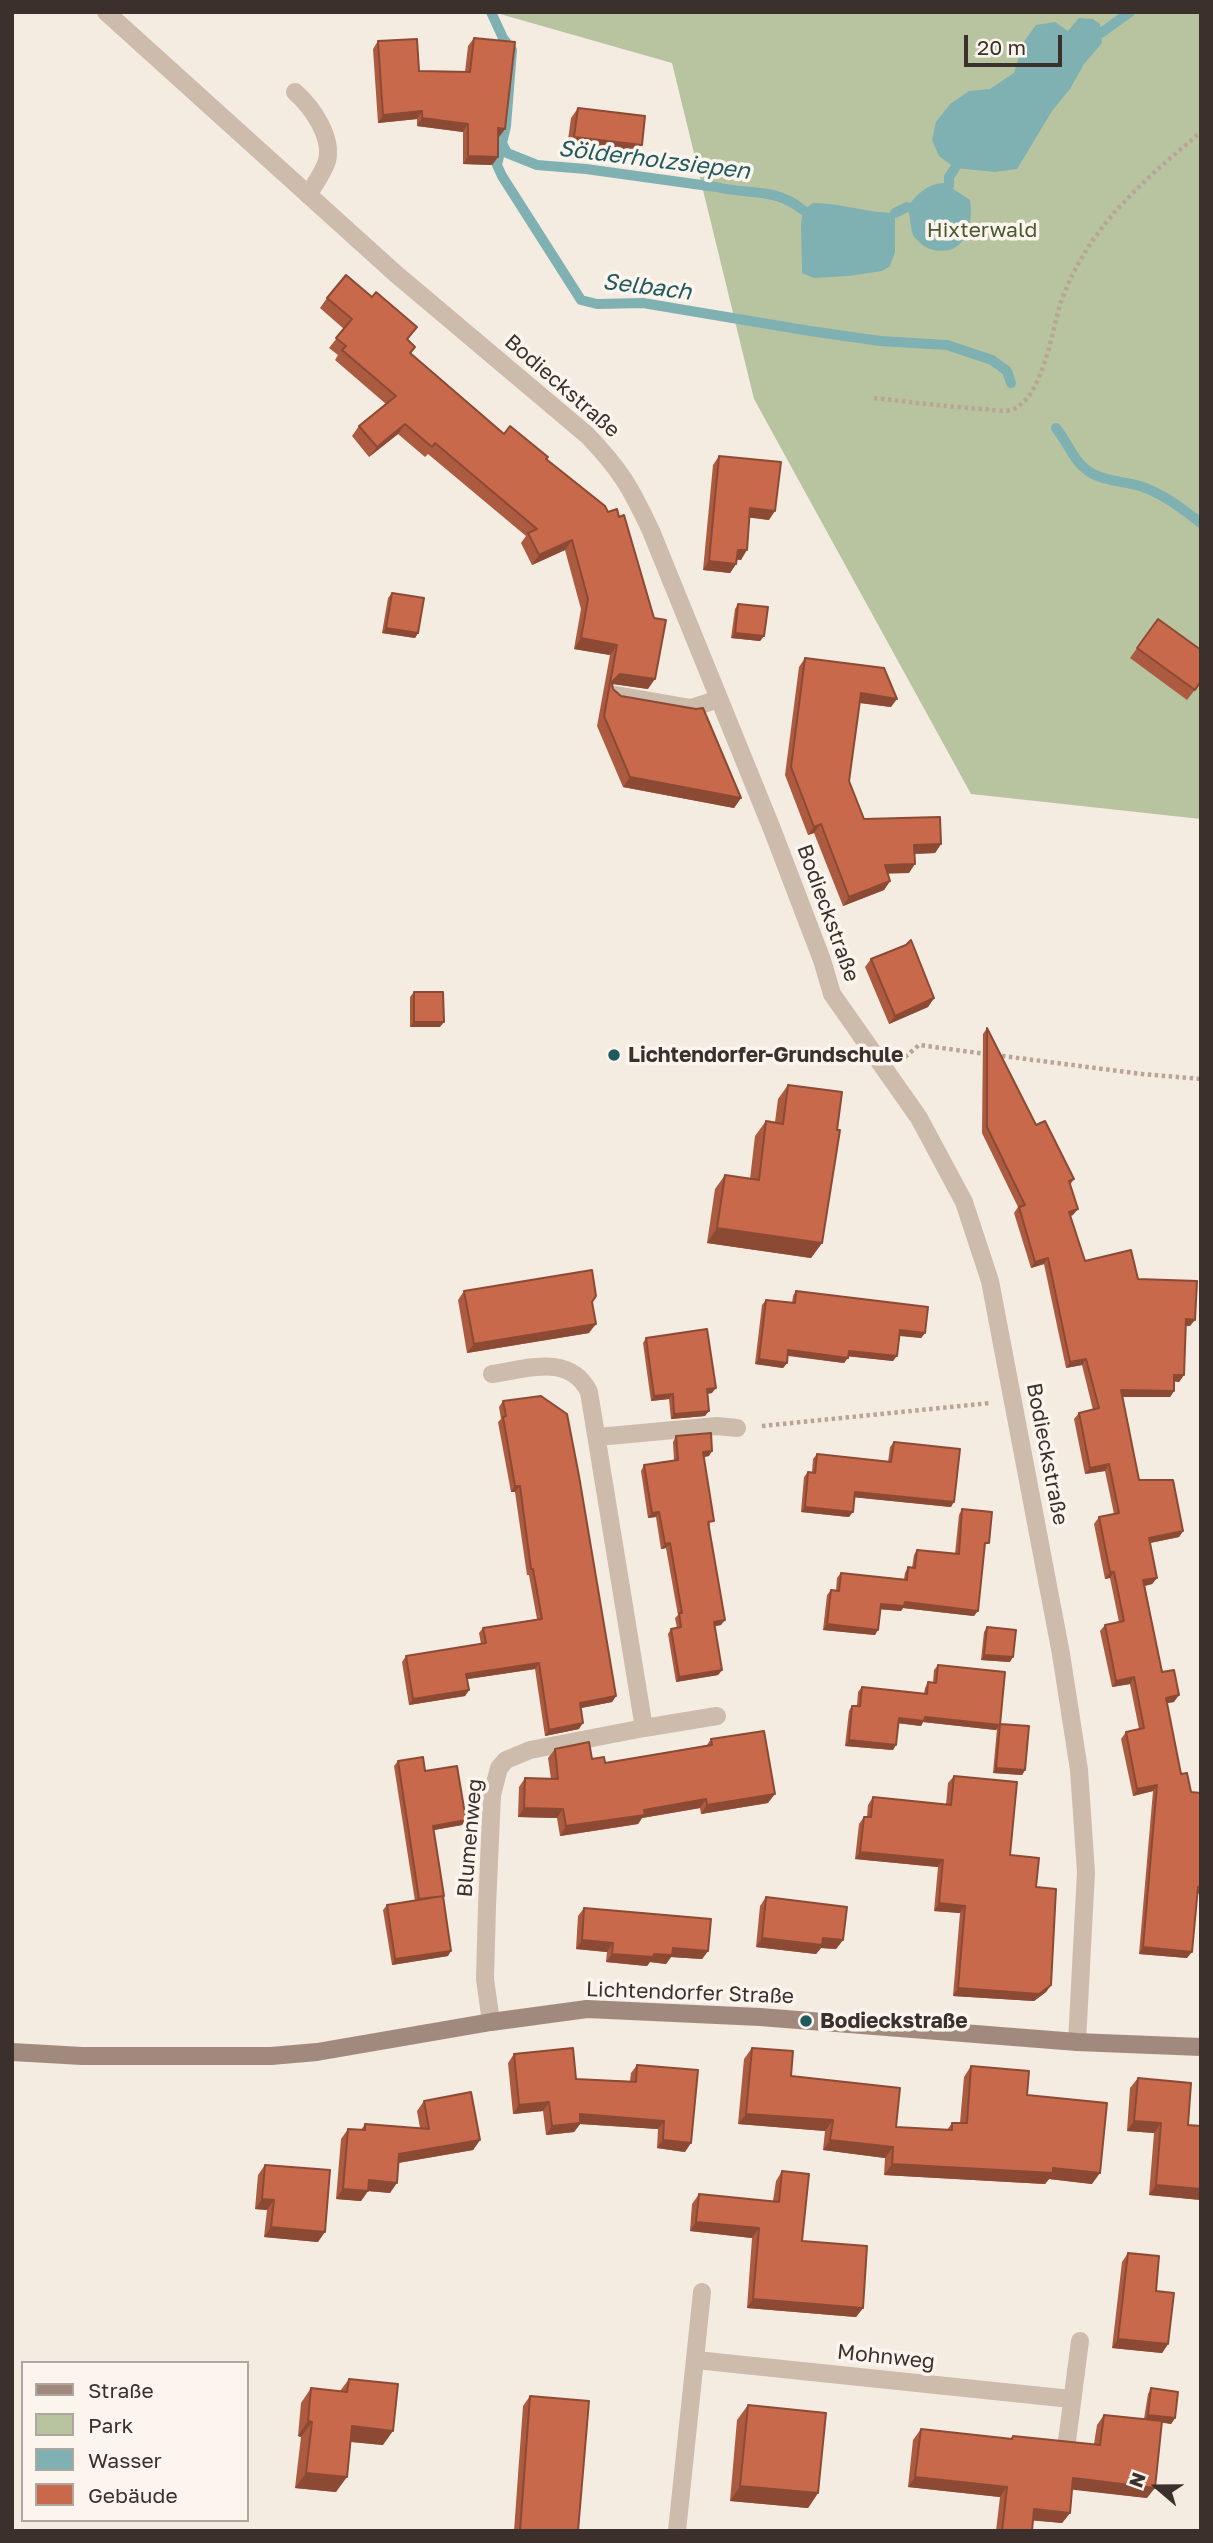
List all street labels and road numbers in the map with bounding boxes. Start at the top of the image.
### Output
street label: Bodieckstraße [499,329,625,443]
street label: Bodieckstraße [791,841,865,985]
street label: Bodieckstraße [1021,1381,1073,1527]
street label: Blumenweg [452,1778,488,1898]
street label: Lichtendorfer Straße [586,1977,794,2009]
street label: Mohnweg [836,2339,936,2375]

